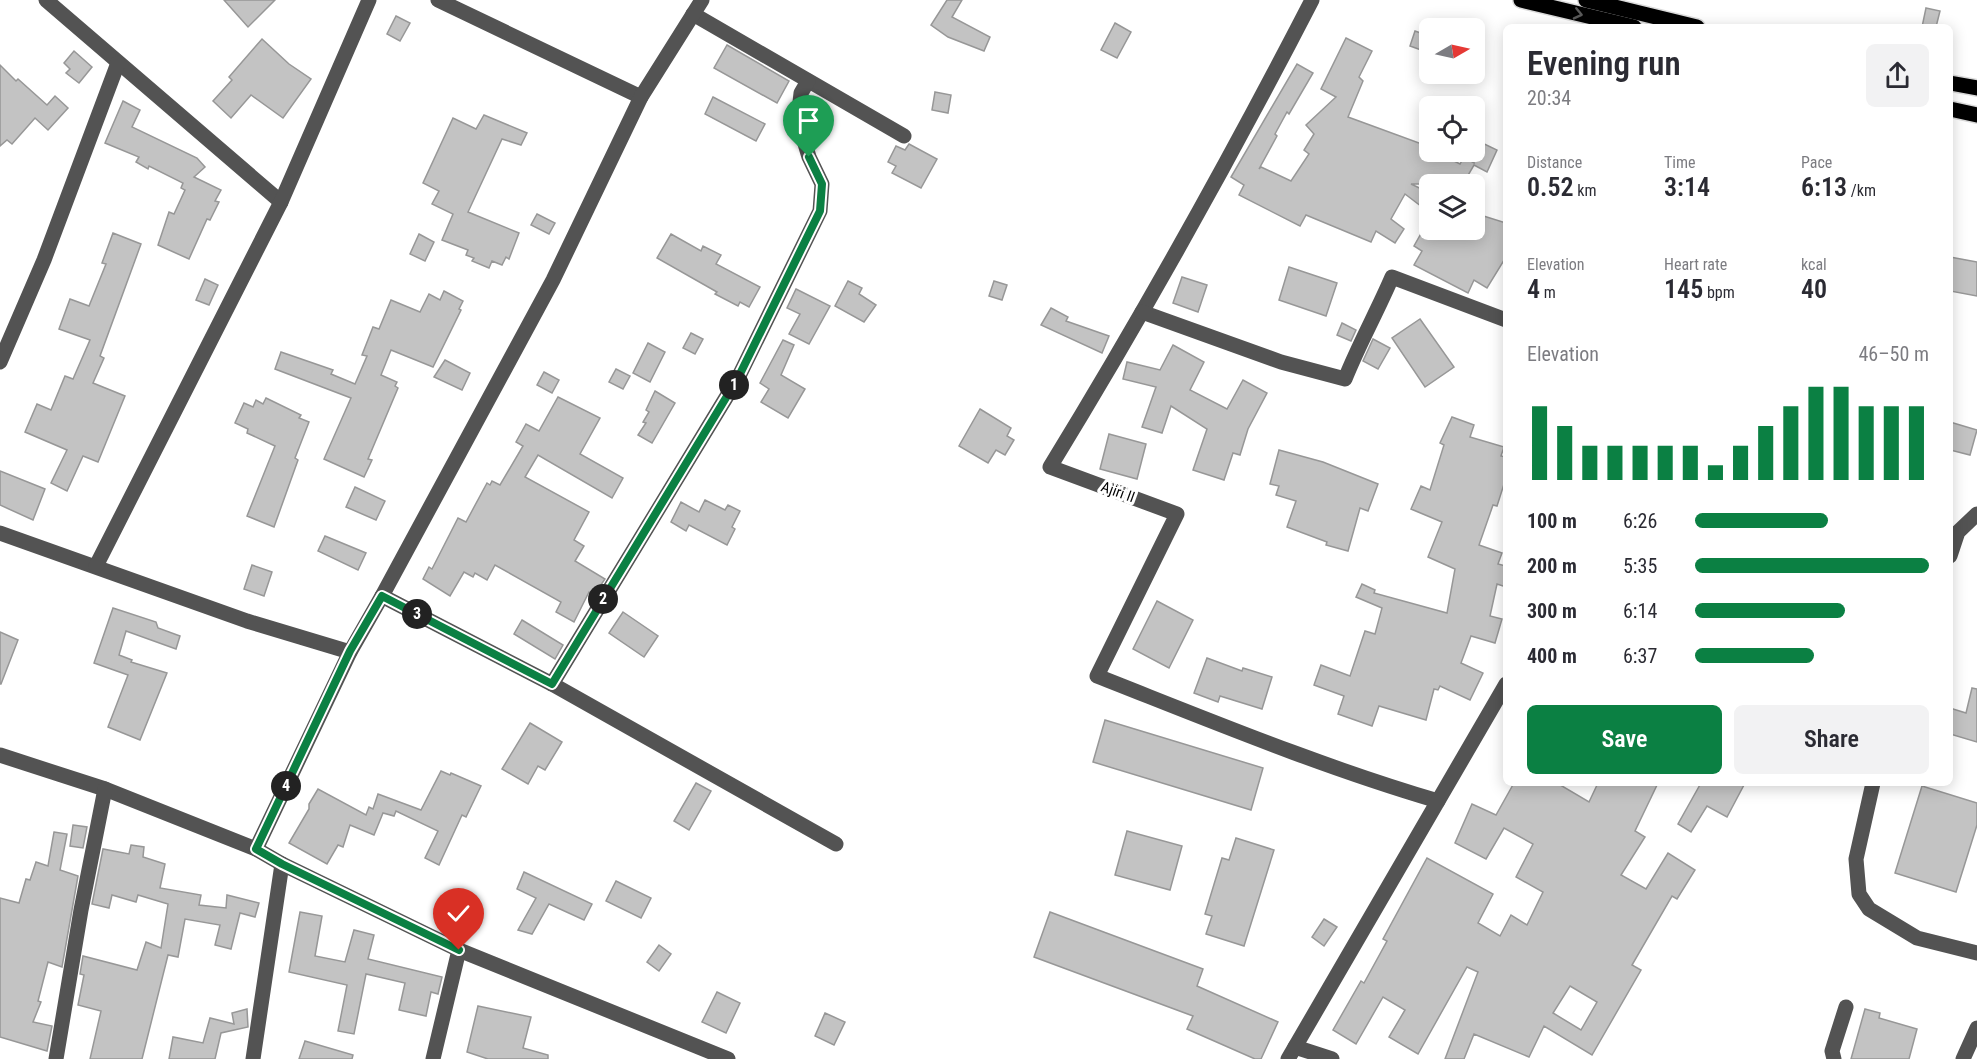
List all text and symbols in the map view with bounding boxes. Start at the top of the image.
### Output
one-way arrow [1572,6,1582,19]
north arrow [1419,18,1485,84]
map controls [1419,18,1485,240]
text: Evening run [1527,44,1681,83]
button: share [1866,44,1929,107]
text: 20:34 [1527,86,1571,110]
pin [783,95,834,157]
button: locate [1419,96,1485,162]
icon: arrive [792,104,825,137]
text: Distance [1527,153,1582,172]
text: Time [1664,153,1696,172]
text: Pace [1801,153,1832,172]
text: 0.52 [1527,172,1574,202]
text: 3:14 [1664,172,1710,202]
text: 6:13 [1801,172,1847,202]
button: layers [1419,174,1485,240]
text: km [1574,181,1597,200]
text: /km [1847,181,1876,200]
text: Elevation [1527,255,1585,274]
text: Heart rate [1664,255,1727,274]
text: kcal [1801,255,1827,274]
text: 4 [1527,274,1540,304]
text: 145 [1664,274,1703,304]
text: 40 [1801,274,1827,304]
text: m [1540,283,1556,302]
text: bpm [1703,283,1735,302]
text: Elevation [1527,342,1599,366]
text: 46–50 m [1858,342,1929,366]
pin: 1 [719,370,749,400]
text: 1 [730,375,738,394]
street label: Ajiri II [1099,478,1137,506]
text: 100 m [1527,509,1577,533]
text: 6:26 [1623,509,1657,533]
text: 200 m [1527,554,1577,578]
text: 5:35 [1623,554,1657,578]
pin: 2 [588,584,618,614]
text: 2 [599,589,607,608]
pin: 3 [402,599,432,629]
text: 300 m [1527,599,1577,623]
text: 6:14 [1623,599,1657,623]
text: 3 [413,604,421,623]
text: 400 m [1527,644,1577,668]
text: 6:37 [1623,644,1657,668]
button: Save [1527,705,1722,774]
button: Share [1734,705,1929,774]
pin: 4 [271,771,301,801]
text: 4 [282,776,290,795]
pin [433,888,484,950]
icon: check [442,897,475,930]

